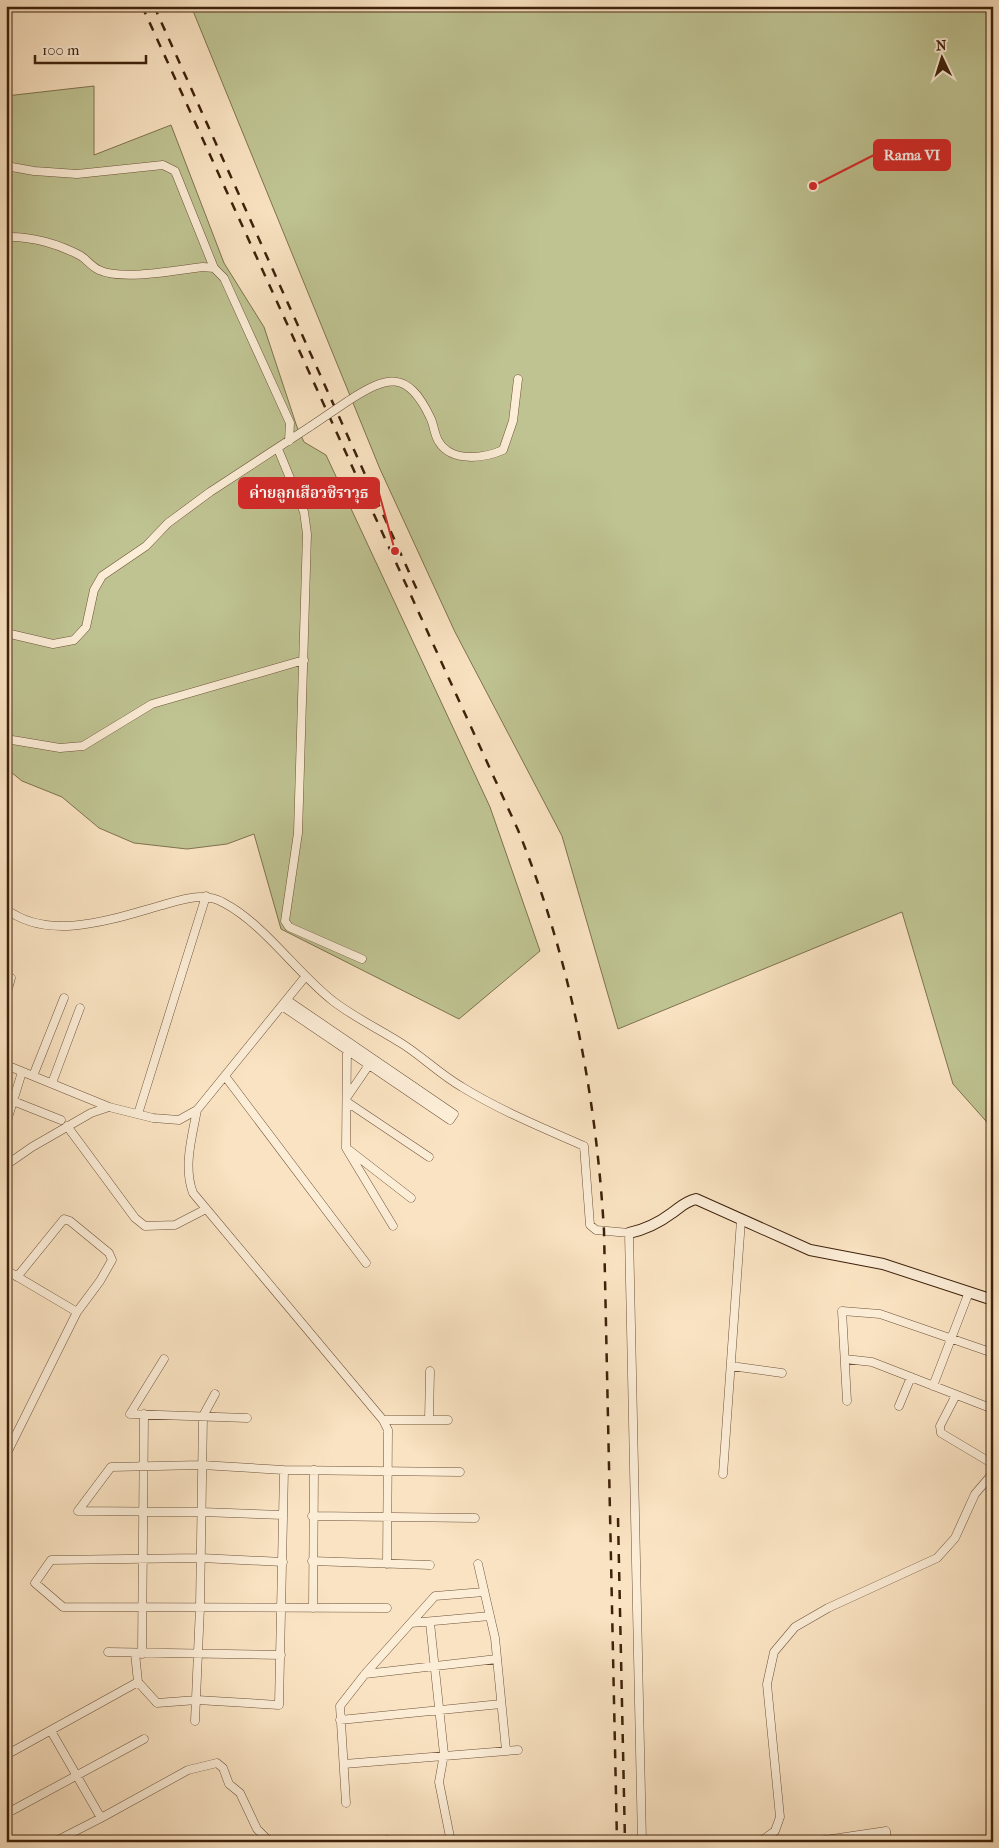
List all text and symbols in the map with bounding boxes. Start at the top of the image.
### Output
scale bar [35,32,146,64]
north arrow [916,32,966,82]
text: N [935,37,947,54]
text: 100 m [42,41,80,59]
callout: Rama VI [874,140,950,170]
text: Rama VI [884,146,940,164]
callout: ค่ายลูกเสือวชิราวุธ [239,478,379,508]
text: ค่ายลูกเสือวชิราวุธ [249,484,369,504]

